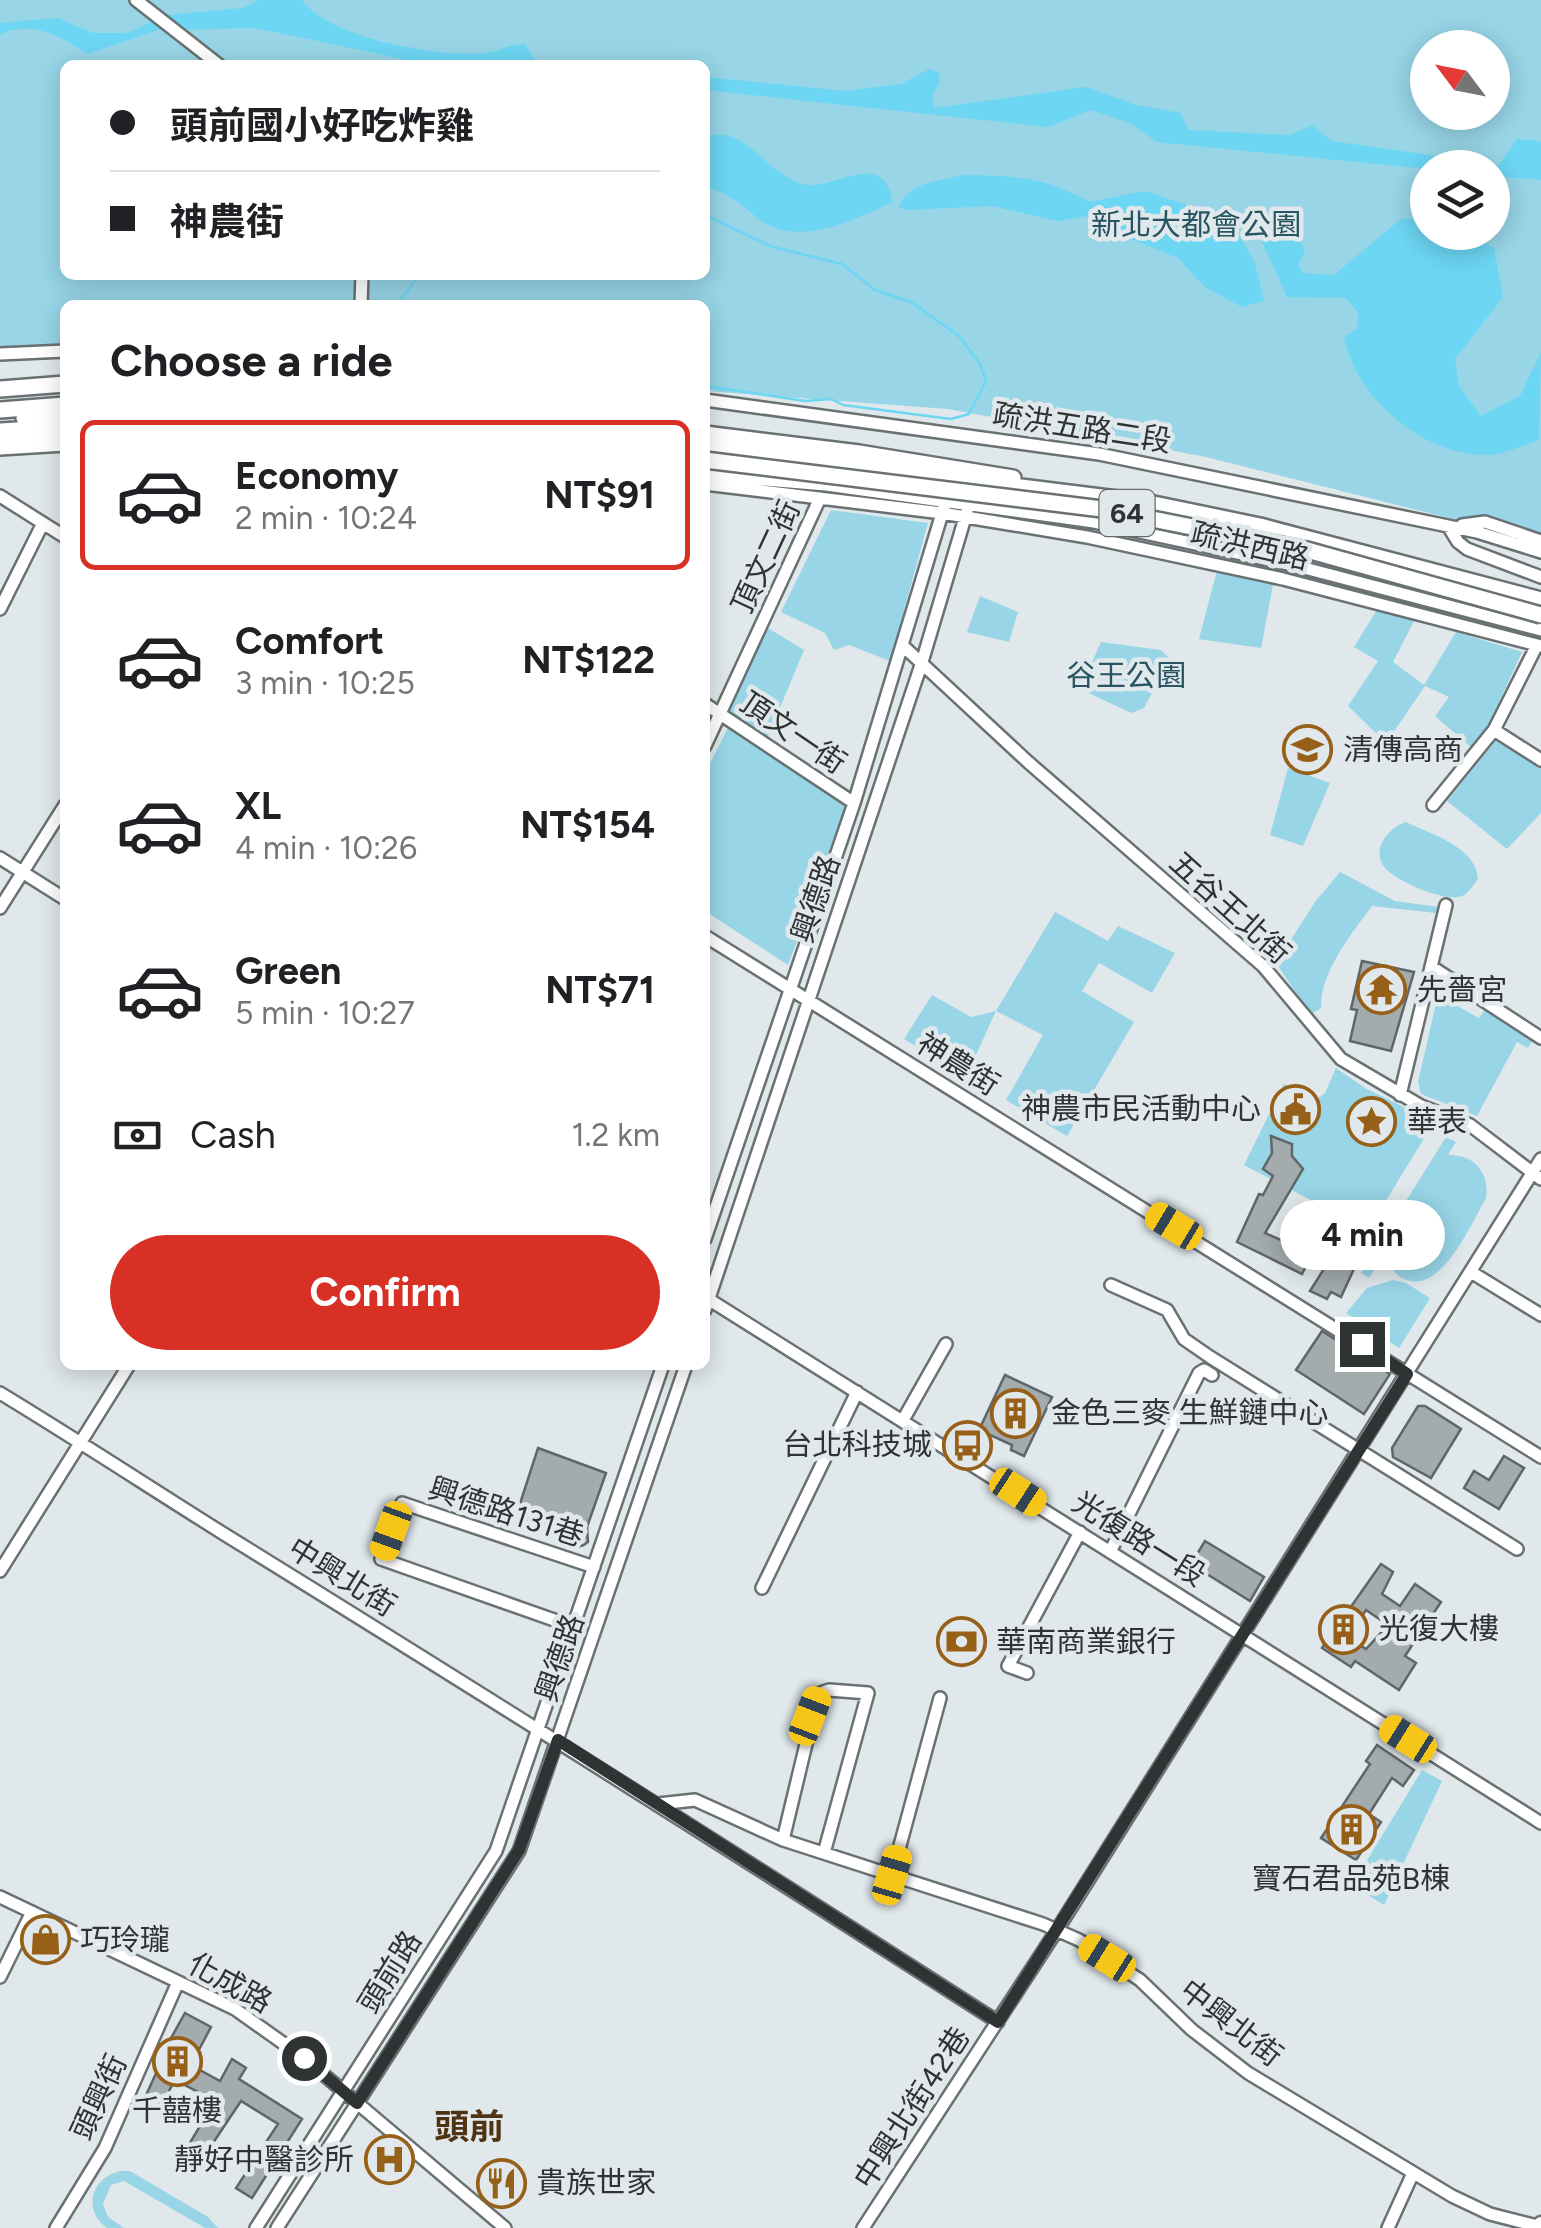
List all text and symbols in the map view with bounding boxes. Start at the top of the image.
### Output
north arrow [1410,30,1510,130]
map controls [1410,30,1510,250]
text: 頭前國小好吃炸雞 [170,103,474,149]
button: layers [1410,150,1510,250]
text: 神農街 [170,199,284,245]
park label: 新北大都會公園 [1091,206,1301,243]
text: Choose a ride [110,333,392,387]
street label: 疏洪五路二段 [990,395,1174,460]
icon: car [115,450,205,540]
text: Economy [235,453,398,499]
text: NT$91 [544,472,655,518]
road number: 64 [1100,490,1154,536]
street label: 頂文二街 [723,495,808,619]
text: 2 min · 10:24 [235,499,417,537]
street label: 疏洪西路 [1187,514,1313,577]
icon: car [115,615,205,705]
text: Comfort [235,618,384,664]
text: NT$122 [522,637,655,683]
park label: 谷王公園 [1066,657,1186,694]
text: 3 min · 10:25 [235,664,415,702]
street label: 頂文一街 [733,684,853,781]
school or university icon: 清傳高商 [1282,724,1334,776]
place label: 清傳高商 [1343,731,1463,768]
icon: car [115,780,205,870]
text: XL [235,783,281,829]
text: NT$154 [520,802,655,848]
text: 4 min · 10:26 [235,829,417,867]
street label: 五谷王北街 [1162,844,1298,972]
street label: 興德路 [783,850,848,947]
icon: car [115,945,205,1035]
text: Green [235,948,341,994]
temple icon: 先嗇宮 [1356,964,1408,1016]
text: NT$71 [545,967,655,1013]
place label: 先嗇宮 [1417,971,1507,1008]
text: 5 min · 10:27 [235,994,415,1032]
street label: 神農街 [910,1024,1006,1103]
public building icon: 神農市民活動中心 [1270,1083,1322,1135]
place label: 神農市民活動中心 [1021,1090,1261,1127]
place icon: 華表 [1346,1096,1398,1148]
place label: 華表 [1407,1103,1467,1140]
icon: cash [110,1108,165,1163]
text: Cash [190,1112,276,1158]
text: 1.2 km [572,1116,660,1154]
car [1141,1198,1207,1254]
callout: 4 min [1280,1199,1444,1269]
text: 4 min [1321,1216,1404,1254]
button: Confirm [110,1235,660,1350]
route end [1340,1322,1385,1367]
building icon: 金色三麥 生鮮鏈中心 [990,1387,1042,1439]
place label: 金色三麥 生鮮鏈中心 [1051,1394,1328,1431]
bus stop icon: 台北科技城 [941,1419,993,1471]
place label: 台北科技城 [782,1426,932,1463]
car [985,1463,1051,1521]
street label: 興德路131巷 [424,1469,588,1554]
street label: 光復路一段 [1066,1483,1213,1594]
car [367,1498,415,1564]
street label: 中興北街 [282,1529,403,1624]
building icon: 光復大樓 [1318,1603,1370,1655]
street label: 興德路 [527,1609,592,1706]
place label: 光復大樓 [1379,1610,1499,1647]
bank icon: 華南商業銀行 [935,1616,987,1668]
place label: 華南商業銀行 [996,1623,1176,1660]
car [785,1683,835,1749]
car [1375,1710,1441,1768]
building icon: 寶石君品苑B棟 [1325,1804,1377,1856]
car [869,1842,915,1908]
place label: 寶石君品苑B棟 [1252,1860,1450,1897]
shop icon: 巧玲瓏 [19,1914,71,1966]
place label: 巧玲瓏 [80,1921,170,1958]
street label: 頭前路 [350,1924,429,2020]
car [1074,1929,1140,1987]
street label: 化成路 [182,1945,279,2021]
street label: 中興北街 [1173,1971,1290,2074]
street label: 中興北街42巷 [846,2020,978,2196]
building icon: 千囍樓 [151,2036,203,2088]
route start [282,2036,327,2081]
street label: 頭興街 [63,2048,134,2145]
place label: 千囍樓 [132,2092,222,2129]
district label: 頭前 [434,2106,504,2148]
hospital icon: 靜好中醫診所 [363,2134,415,2186]
place label: 靜好中醫診所 [174,2141,354,2178]
restaurant icon: 貴族世家 [475,2157,527,2209]
place label: 貴族世家 [536,2164,656,2201]

